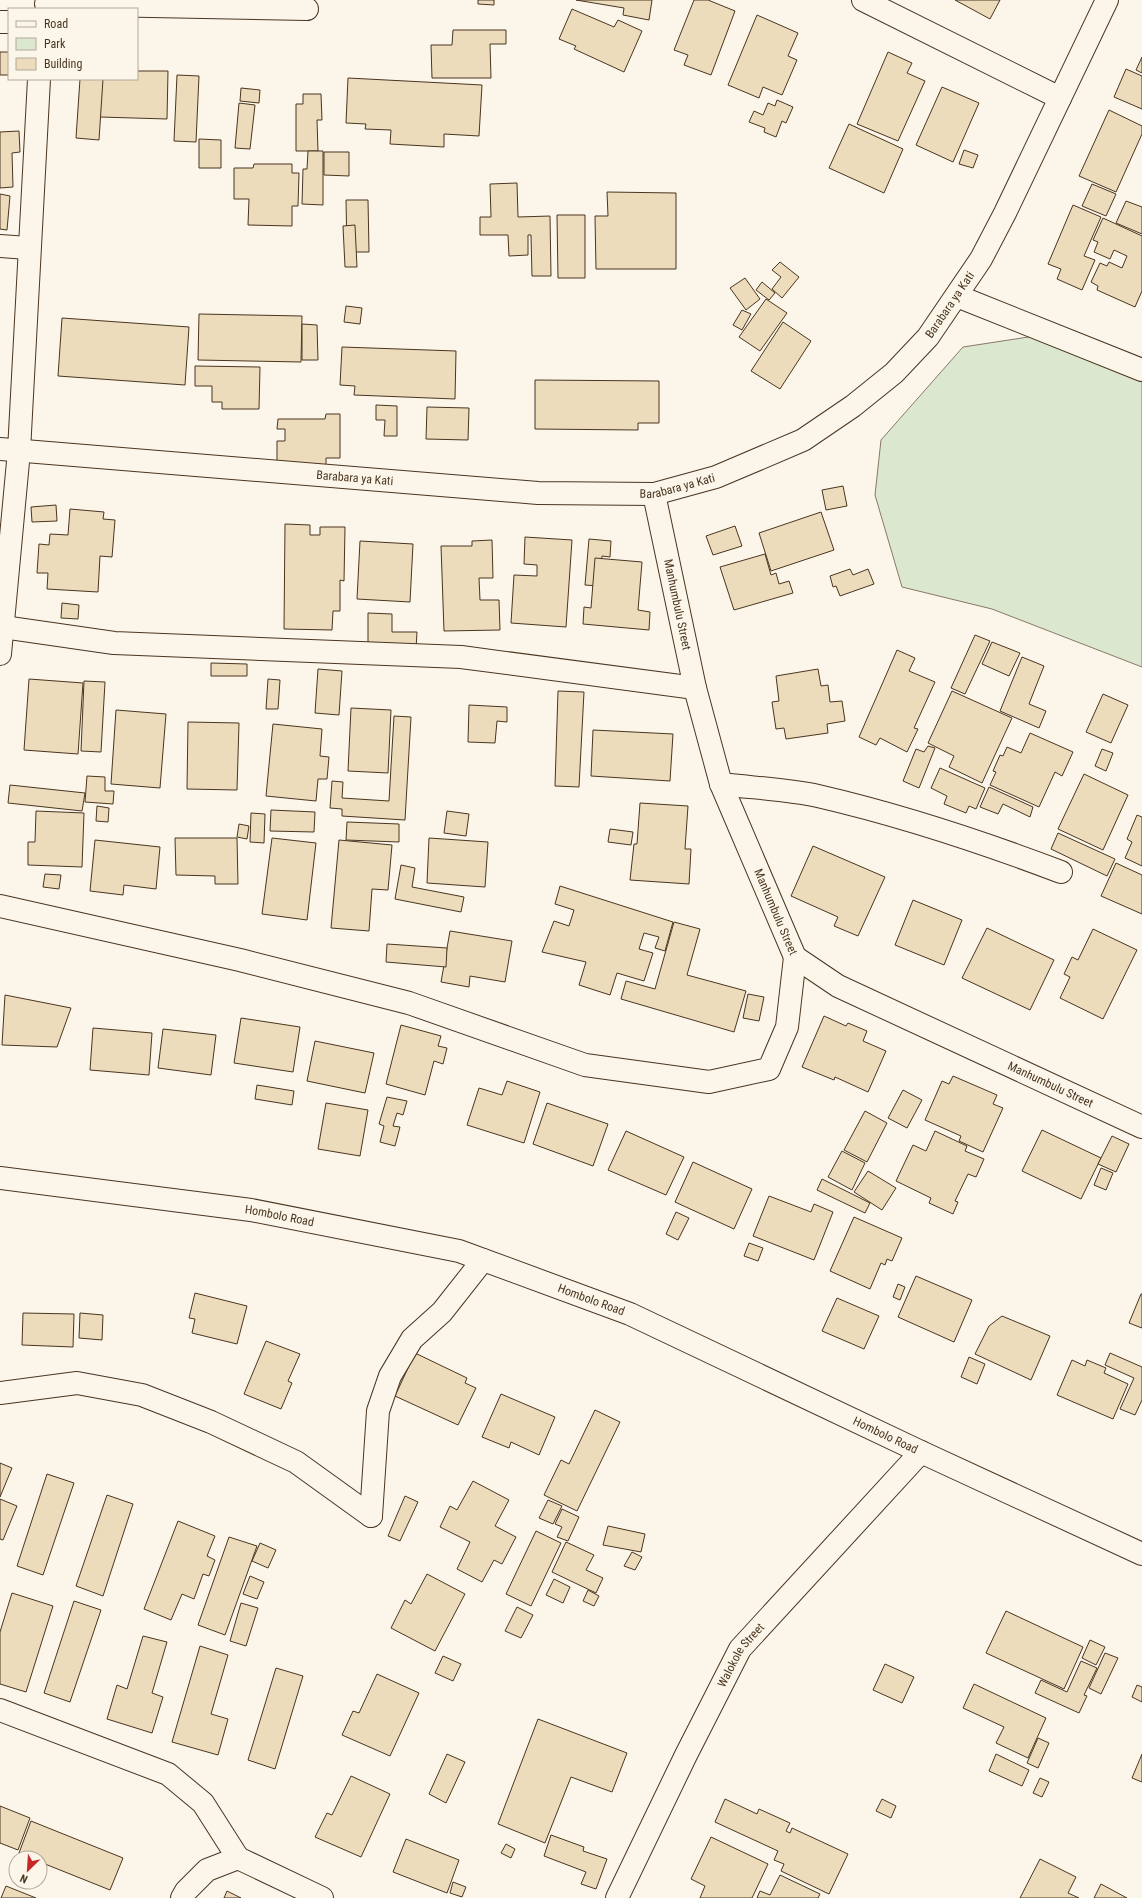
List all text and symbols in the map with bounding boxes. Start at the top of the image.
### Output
legend [8,8,138,80]
text: Road [44,17,68,31]
text: Park [44,37,66,51]
text: Building [44,57,82,71]
street label: Barabara ya Kati [922,269,977,341]
street label: Barabara ya Kati [316,468,394,488]
street label: Barabara ya Kati [640,471,716,501]
street label: Manhumbulu Street [661,558,694,652]
street label: Manhumbulu Street [751,867,801,958]
street label: Manhumbulu Street [1006,1059,1096,1111]
street label: Hombolo Road [244,1202,315,1229]
street label: Hombolo Road [556,1281,627,1318]
street label: Hombolo Road [851,1414,920,1457]
street label: Walokole Street [715,1620,767,1689]
north arrow [8,1850,48,1890]
text: N [18,1871,30,1886]

